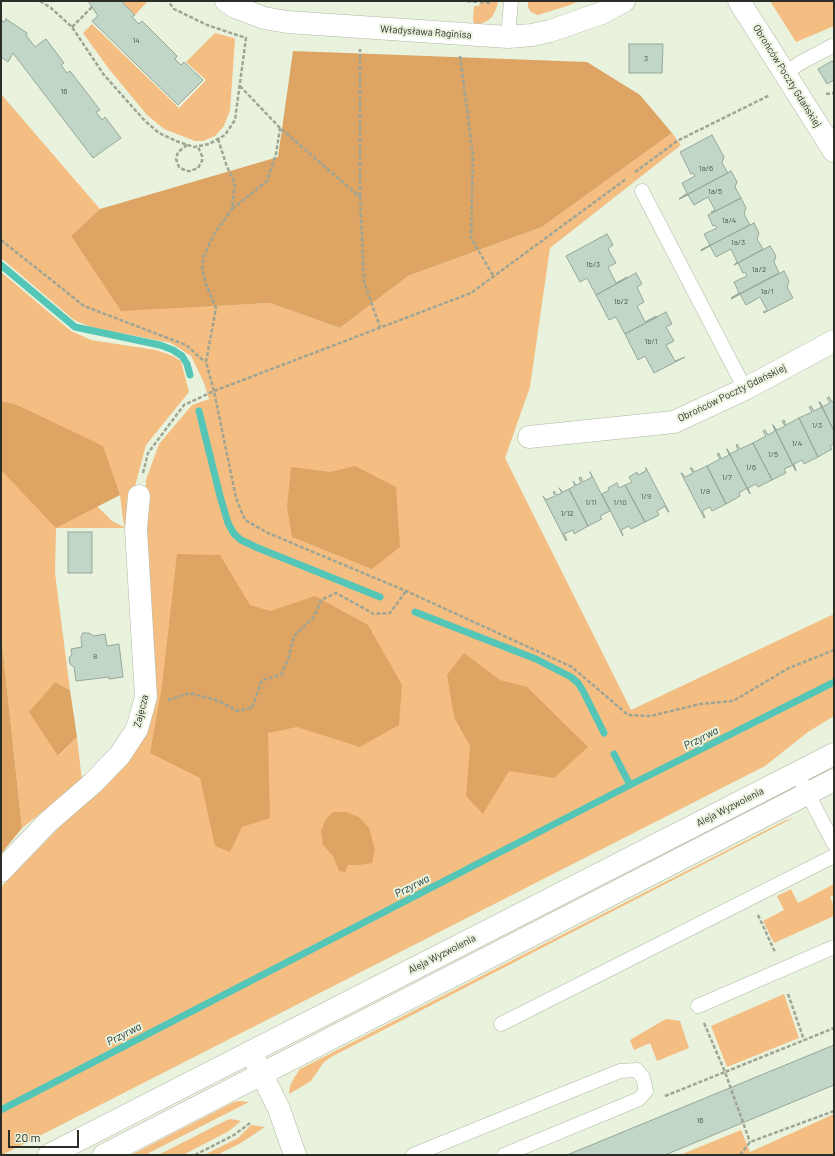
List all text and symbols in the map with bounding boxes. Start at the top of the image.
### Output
street label: Obrońców Poczty Gdańskiej [750,22,824,130]
street label: Władysława Raginisa [380,23,472,41]
house number: 14 [132,35,140,45]
house number: 3 [644,53,648,63]
house number: 16 [61,86,67,96]
house number: 1a/6 [699,163,713,173]
house number: 1a/5 [708,186,722,196]
house number: 1a/4 [722,215,736,225]
house number: 1a/3 [731,237,745,247]
house number: 1b/3 [586,259,600,269]
house number: 1a/2 [752,264,766,274]
house number: 1a/1 [761,286,773,296]
house number: 1b/2 [614,296,628,306]
house number: 1b/1 [644,336,658,346]
street label: Obrońców Poczty Gdańskiej [676,362,788,424]
house number: 1/3 [812,420,822,430]
house number: 1/4 [792,438,802,448]
house number: 1/5 [768,449,778,459]
house number: 1/6 [746,462,756,472]
house number: 1/7 [722,472,732,482]
house number: 1/8 [700,486,710,496]
house number: 1/9 [641,491,651,501]
house number: 1/11 [585,497,597,507]
house number: 1/10 [613,497,627,507]
house number: 1/12 [560,508,574,518]
house number: 8 [93,651,97,661]
street label: Zajęcza [131,693,151,729]
water label: Przyrwa [681,724,721,752]
street label: Aleja Wyzwolenia [694,785,766,829]
water label: Przyrwa [392,872,432,900]
street label: Aleja Wyzwolenia [406,932,478,976]
water label: Przyrwa [104,1020,144,1048]
house number: 16 [697,1115,703,1125]
scale bar [10,1122,81,1148]
text: 20 m [15,1130,41,1144]

